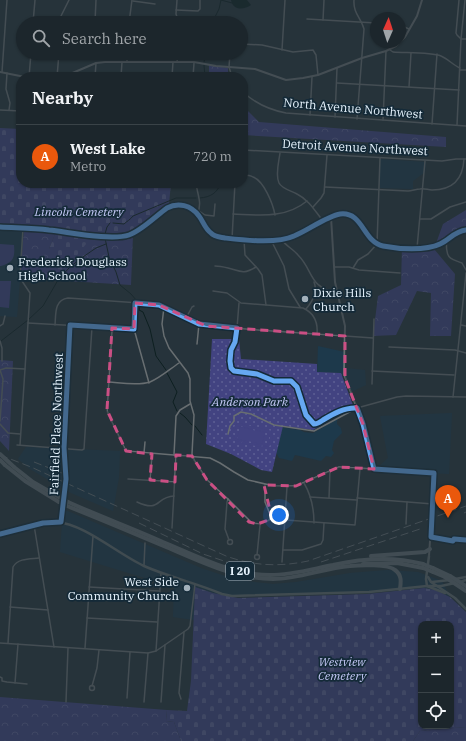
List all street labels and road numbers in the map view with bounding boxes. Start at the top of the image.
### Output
street label: North Avenue Northwest [283,94,423,122]
street label: Detroit Avenue Northwest [282,136,428,158]
street label: Fairfield Place Northwest [46,353,66,495]
road number: I 20 [226,562,254,580]

